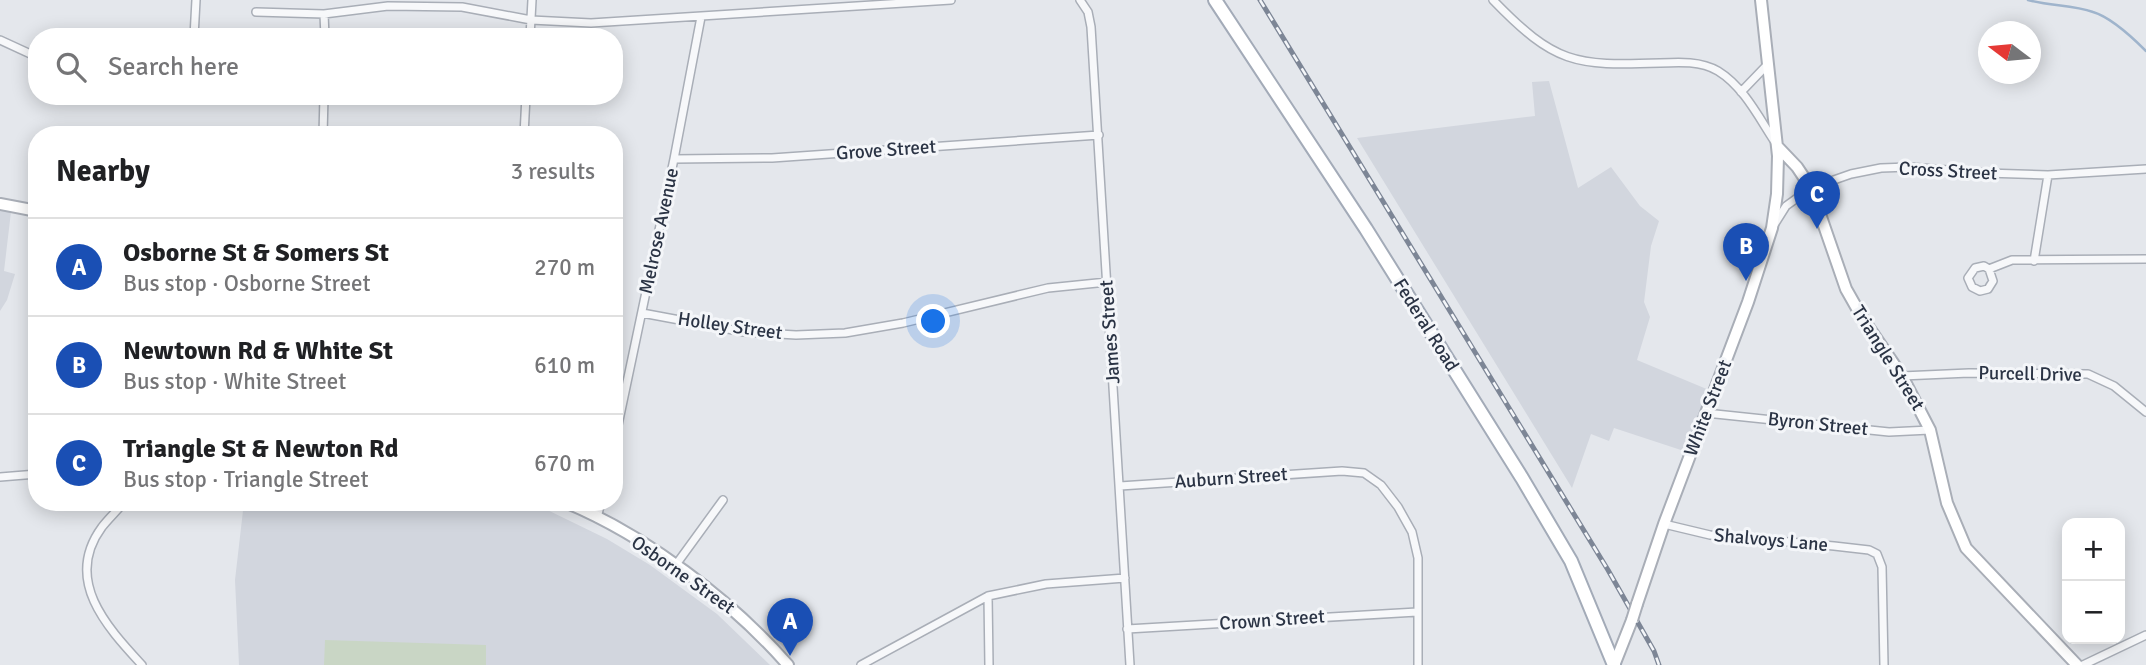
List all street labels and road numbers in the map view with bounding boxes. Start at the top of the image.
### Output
street label: Grove Street [835,135,937,165]
street label: Cross Street [1898,156,1998,186]
street label: Melrose Avenue [634,166,684,296]
street label: Federal Road [1388,274,1464,376]
street label: James Street [1094,279,1126,385]
street label: Triangle Street [1846,301,1930,415]
street label: Holley Street [676,307,784,345]
street label: White Street [1679,356,1737,460]
street label: Purcell Drive [1978,361,2082,387]
street label: Byron Street [1767,407,1870,441]
street label: Auburn Street [1174,462,1289,494]
street label: Shalvoys Lane [1713,523,1829,557]
street label: Osborne Street [626,530,740,620]
street label: Crown Street [1218,604,1326,636]

